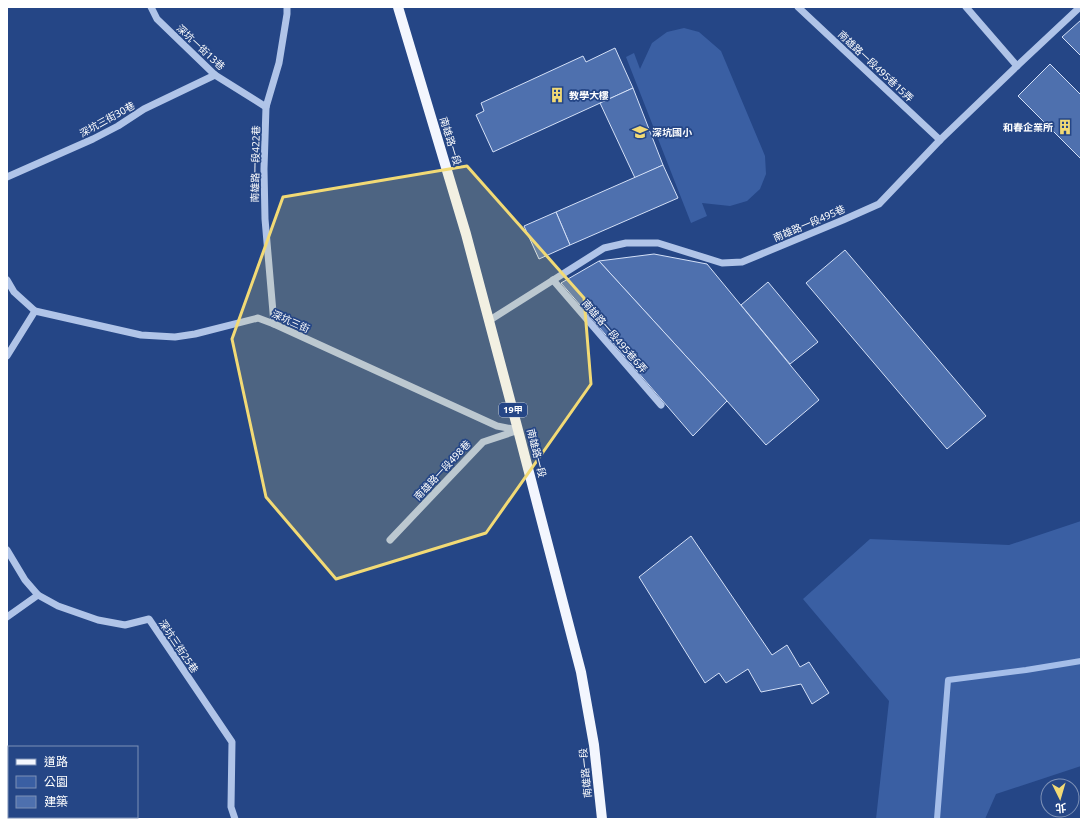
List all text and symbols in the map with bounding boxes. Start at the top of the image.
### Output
street label: 深坑一街13巷 [174,21,228,73]
street label: 南雄路一段495巷15弄 [835,27,917,105]
building icon: 教學大樓 [548,86,566,104]
place label: 教學大樓 [569,88,609,102]
street label: 深坑三街30巷 [77,98,137,140]
street label: 南雄路一段 [437,115,465,167]
building icon: 和春企業所 [1056,118,1074,136]
place label: 和春企業所 [1003,120,1053,134]
school or university icon: 深坑國小 [631,123,649,141]
street label: 南雄路一段422巷 [247,125,263,203]
place label: 深坑國小 [652,125,693,139]
street label: 南雄路一段495巷 [771,201,847,245]
street label: 南雄路一段495巷6弄 [579,296,651,376]
street label: 深坑三街 [270,306,312,336]
road number: 19甲 [499,403,527,417]
street label: 南雄路一段 [524,427,550,479]
street label: 南雄路一段498巷 [411,437,473,503]
street label: 深坑三街25巷 [156,617,202,675]
legend [8,746,138,818]
street label: 南雄路一段 [575,747,595,799]
text: 道路 [44,753,68,770]
text: 公園 [44,773,68,790]
north arrow [1040,778,1080,818]
text: 建築 [44,793,68,810]
text: 北 [1055,801,1067,816]

